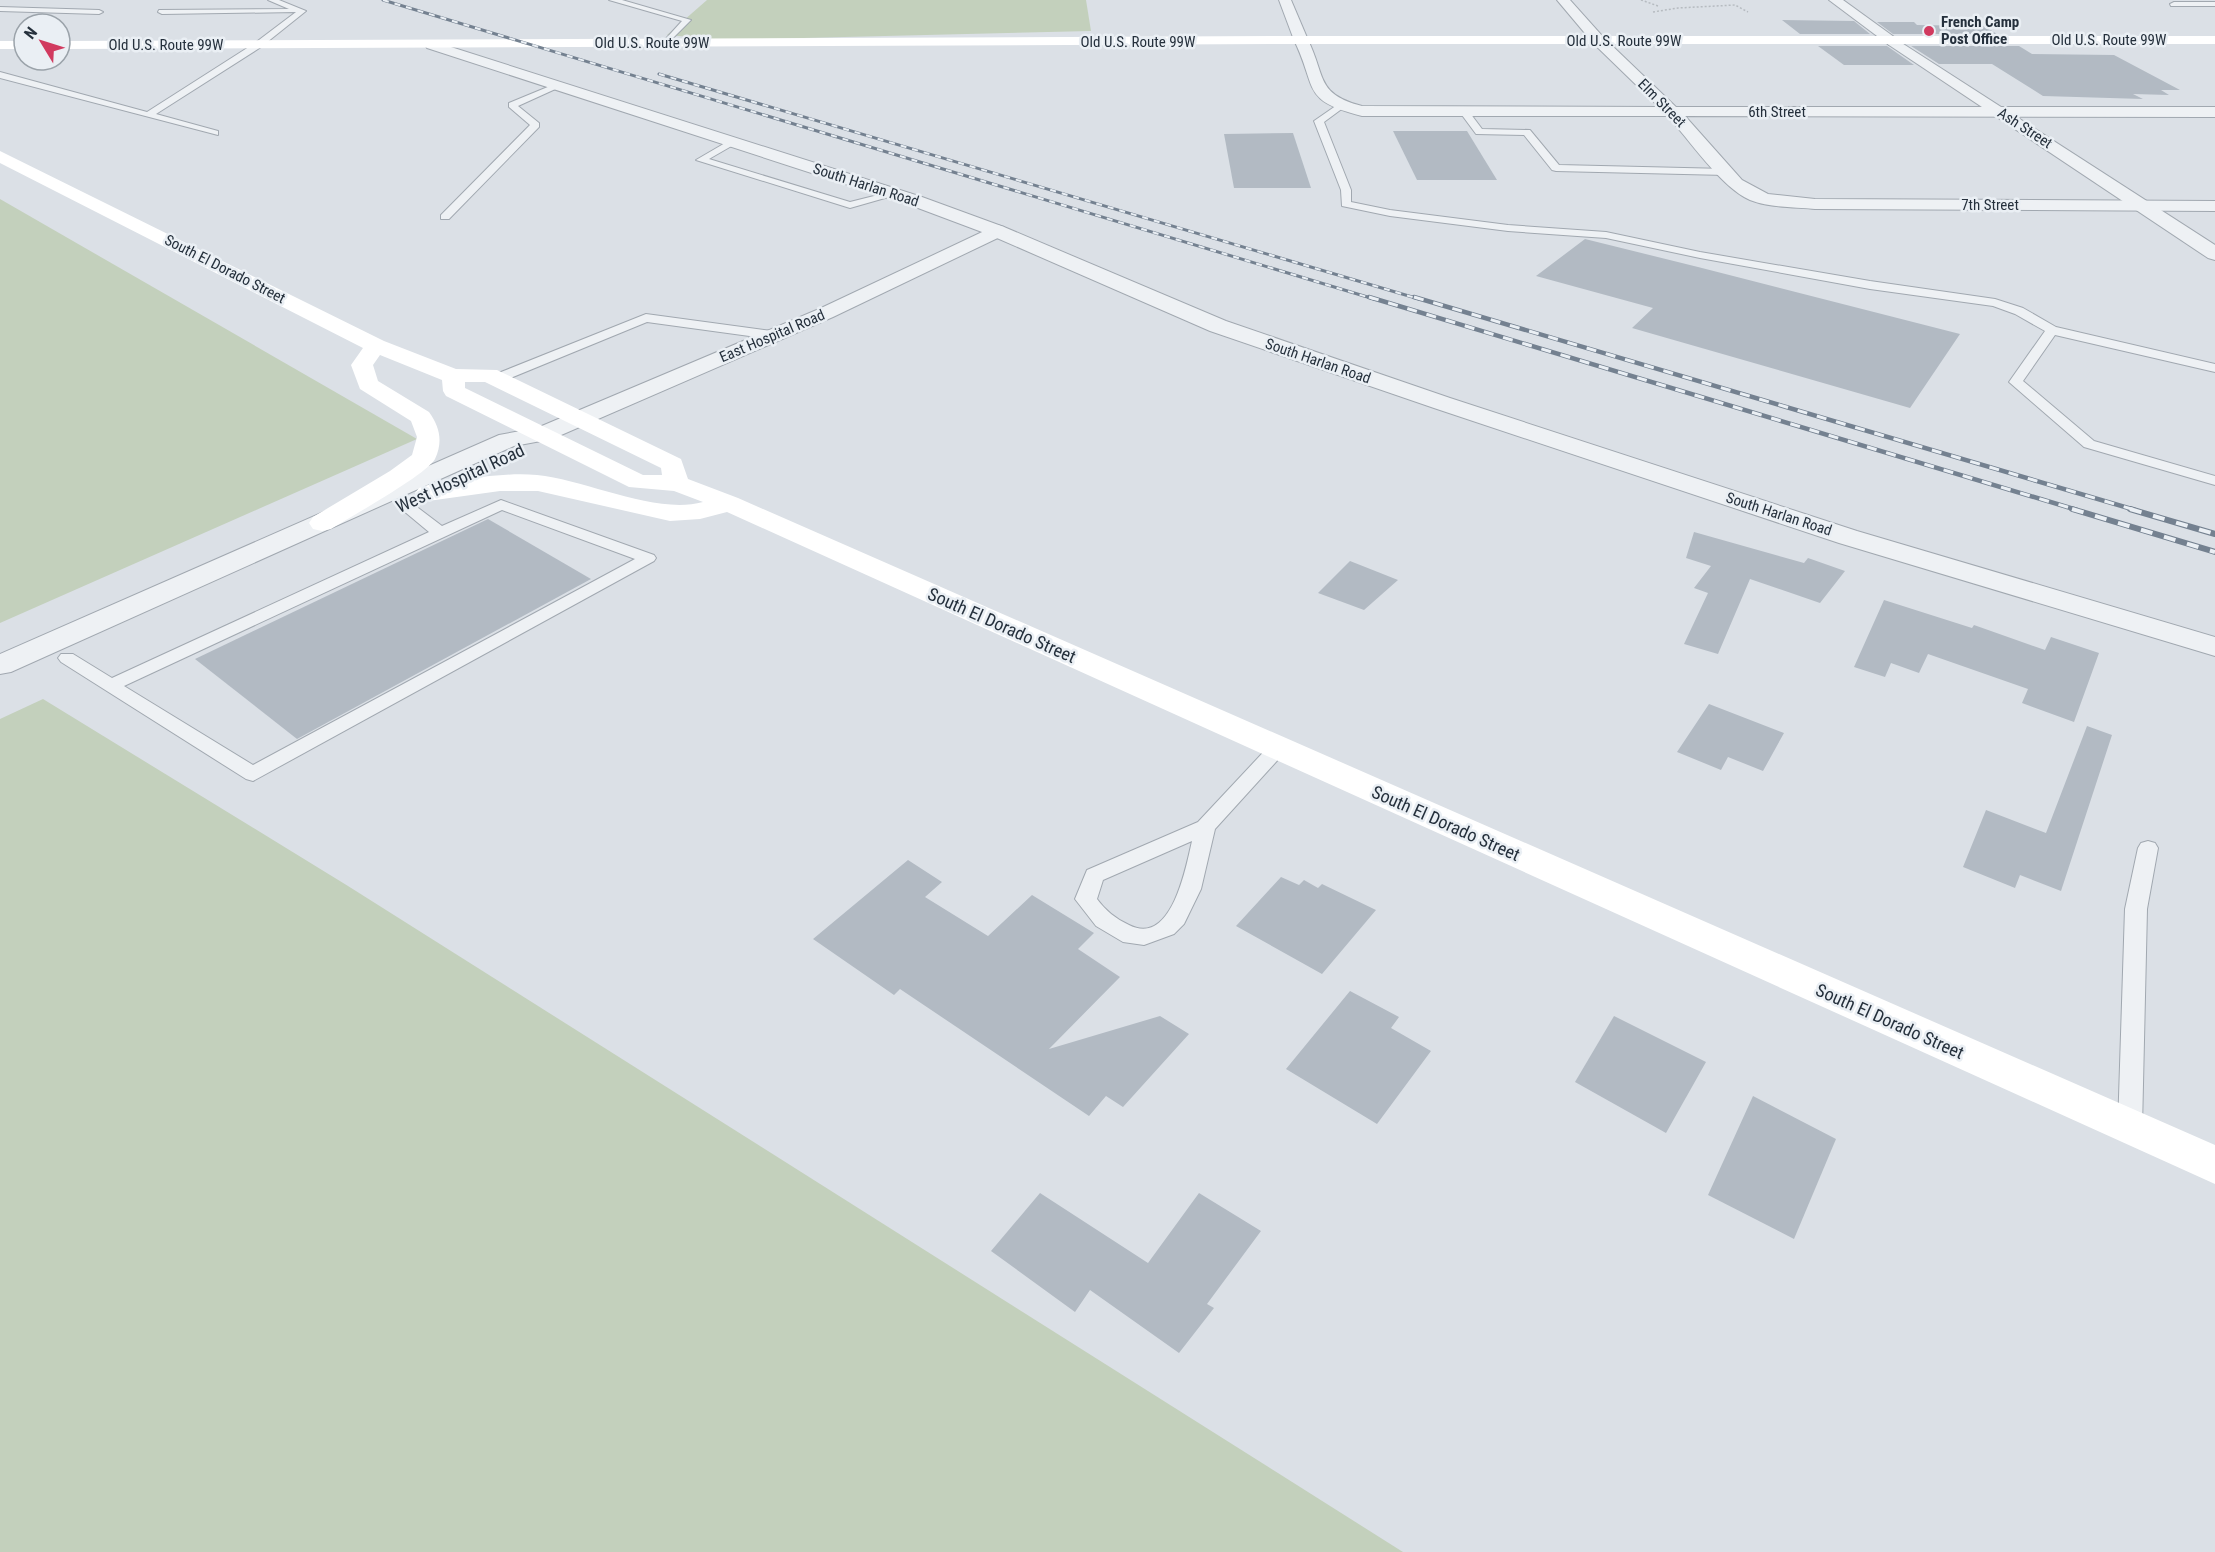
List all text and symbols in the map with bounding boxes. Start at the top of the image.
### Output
north arrow [12,12,72,72]
place label: French Camp Post Office [1941,13,2019,48]
text: N [20,23,41,43]
marker: French Camp Post Office [1922,24,1936,38]
street label: Old U.S. Route 99W [2052,31,2167,49]
street label: Old U.S. Route 99W [1567,32,1682,50]
street label: Old U.S. Route 99W [1081,33,1196,51]
street label: Old U.S. Route 99W [595,34,710,52]
street label: Old U.S. Route 99W [109,36,224,54]
street label: Elm Street [1634,75,1690,131]
street label: 6th Street [1748,103,1806,121]
street label: Ash Street [1994,104,2056,152]
street label: South Harlan Road [811,159,921,211]
street label: 7th Street [1961,196,2019,214]
street label: South El Dorado Street [162,231,288,307]
street label: East Hospital Road [717,306,827,366]
street label: South Harlan Road [1263,335,1373,387]
street label: West Hospital Road [392,439,528,517]
street label: South Harlan Road [1724,488,1834,540]
street label: South El Dorado Street [925,583,1079,667]
street label: South El Dorado Street [1369,781,1523,865]
street label: South El Dorado Street [1813,979,1967,1063]

